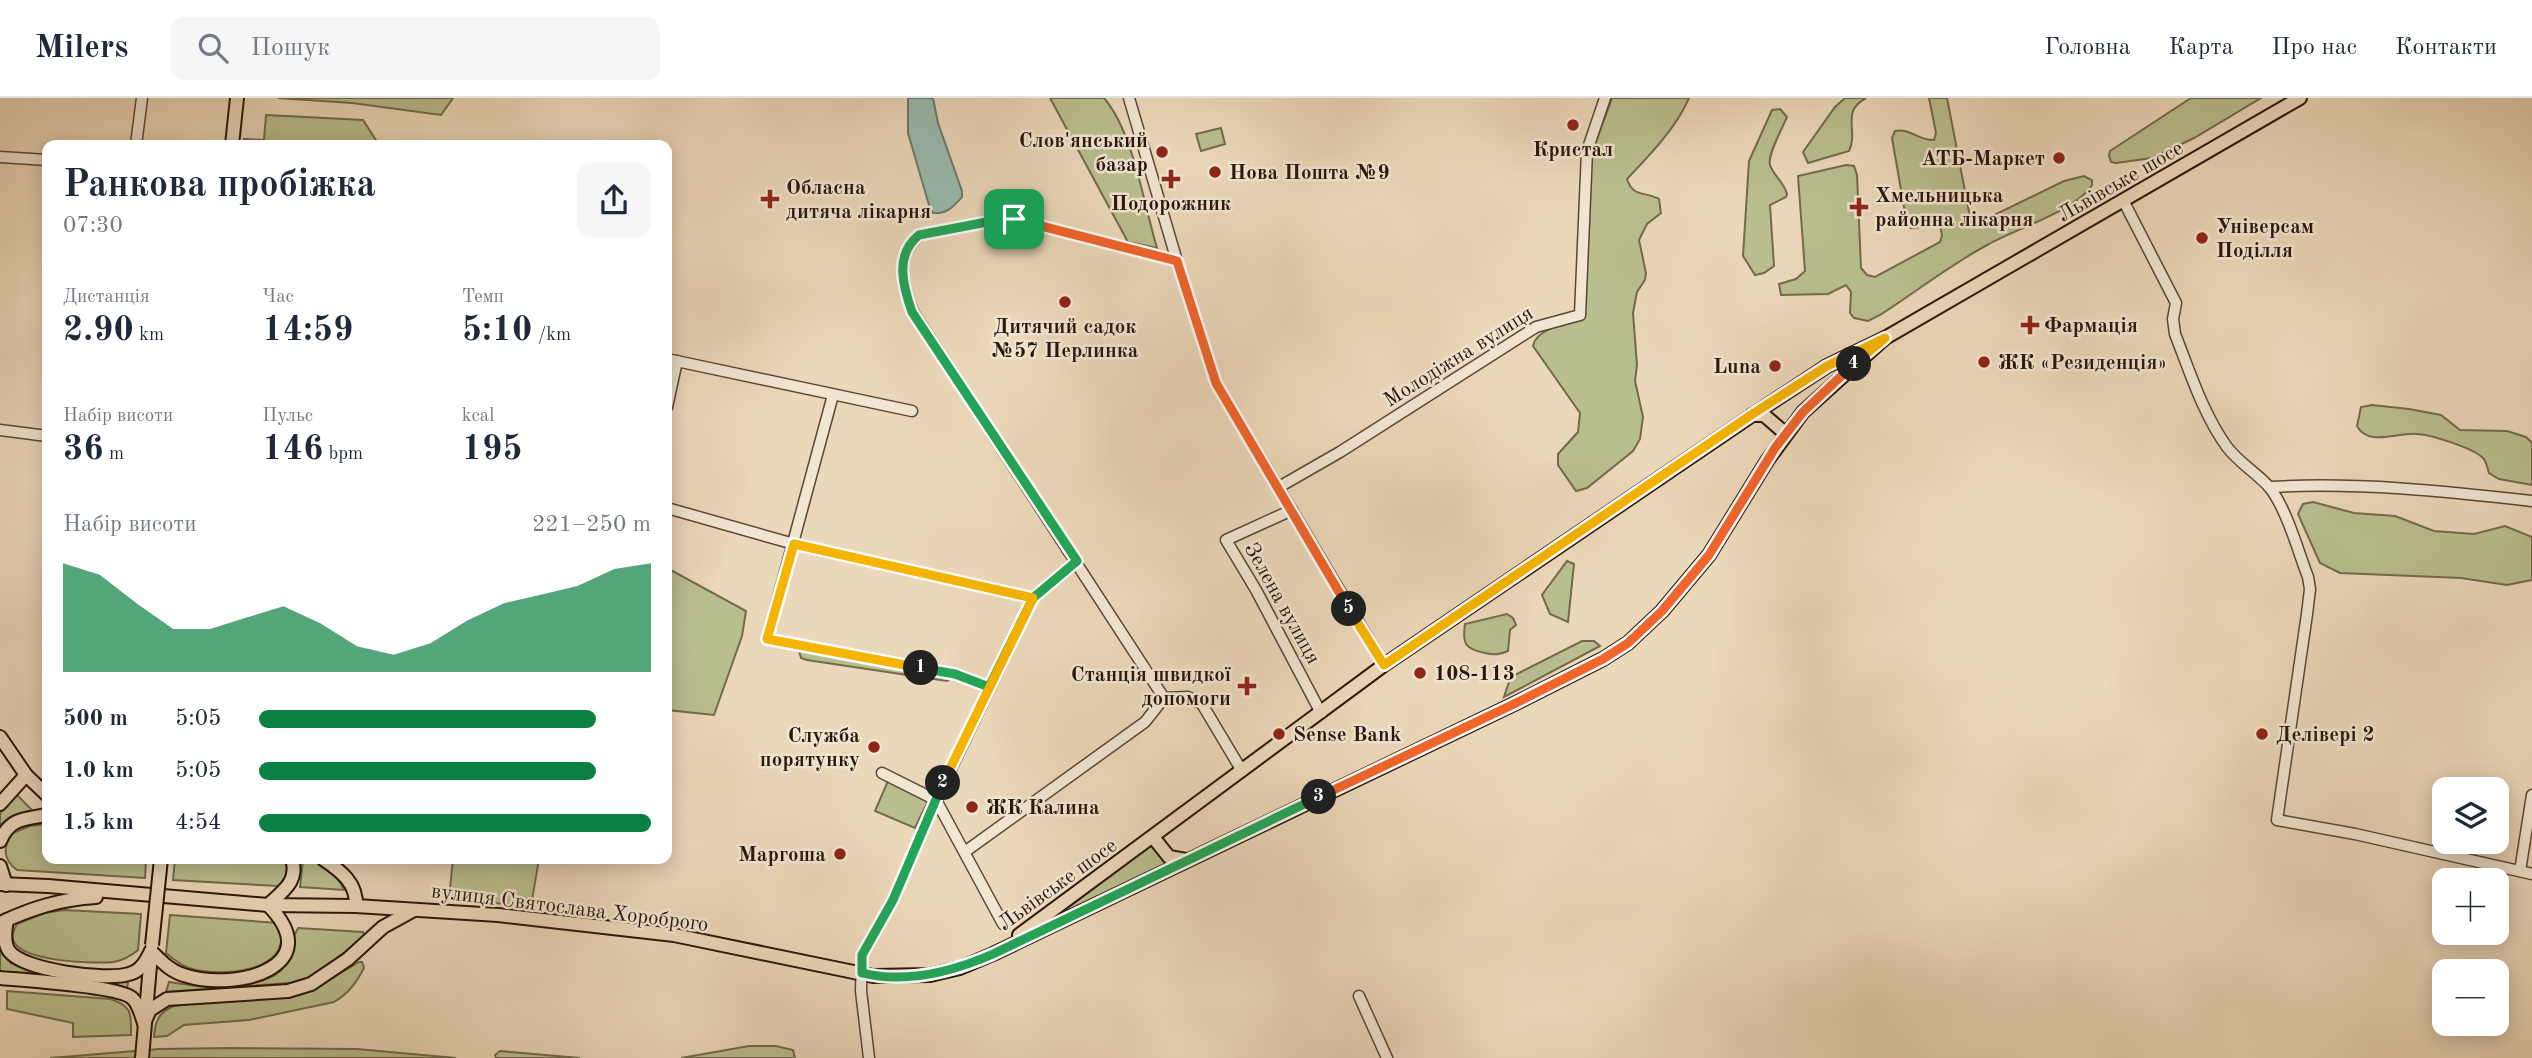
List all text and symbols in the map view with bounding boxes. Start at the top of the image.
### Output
search box [170,17,660,80]
icon: search [194,29,232,67]
text: Milers [35,32,128,65]
text: Пошук [250,35,330,61]
text: Головна [2044,36,2131,60]
text: Карта [2169,36,2234,60]
text: Про нас [2272,36,2357,60]
text: Контакти [2395,36,2497,60]
marker: Кристал [1565,117,1581,133]
place label: Слов'янський базар [1019,131,1148,176]
street label: Львівське шосе [2054,138,2187,227]
place label: Кристал [1533,140,1613,161]
marker: Слов'янський базар [1154,144,1170,160]
place label: АТБ-Маркет [1921,149,2045,170]
marker: АТБ-Маркет [2051,150,2067,166]
button: share [577,163,651,237]
place label: Нова Пошта №9 [1229,163,1390,184]
marker: Нова Пошта №9 [1207,164,1223,180]
text: Ранкова пробіжка [63,167,376,205]
marker: Подорожник [1163,171,1179,187]
place label: Обласна дитяча лікарня [786,178,931,223]
place label: Хмельницька районна лікарня [1875,186,2033,231]
marker: Обласна дитяча лікарня [760,189,780,209]
pin [984,189,1044,249]
place label: Подорожник [1111,194,1231,215]
marker: Хмельницька районна лікарня [1849,197,1869,217]
icon: arrive [995,200,1033,238]
text: 07:30 [63,214,123,237]
place label: Універсам Поділля [2216,217,2314,262]
marker: Універсам Поділля [2194,230,2210,246]
text: Дистанція [63,288,150,307]
text: Час [262,288,294,307]
text: Темп [462,288,504,307]
marker: Дитячий садок №57 Перлинка [1057,294,1073,310]
street label: Молодіжна вулиця [1380,303,1537,412]
text: 2.90 [63,313,134,348]
text: 14:59 [262,313,353,348]
text: 5:10 [462,313,532,348]
place label: Фармація [2044,316,2138,337]
place label: Дитячий садок №57 Перлинка [991,317,1139,362]
marker: Фармація [2022,317,2038,333]
text: km [134,326,164,345]
text: /km [532,326,571,345]
pin: 4 [1836,346,1871,382]
place label: ЖК «Резиденція» [1998,353,2167,374]
text: 4 [1848,354,1859,373]
marker: ЖК «Резиденція» [1976,354,1992,370]
place label: Luna [1713,357,1761,378]
marker: Luna [1767,358,1783,374]
text: Набір висоти [63,407,173,426]
text: Пульс [262,407,313,426]
text: kcal [462,407,494,426]
text: 36 [63,432,104,467]
text: 146 [262,432,323,467]
text: 195 [462,432,523,467]
text: m [104,445,124,464]
text: bpm [323,445,363,464]
text: Набір висоти [63,513,197,536]
text: 221–250 m [532,513,651,536]
street label: Зелена вулиця [1240,540,1324,668]
pin: 5 [1332,592,1366,626]
text: 5 [1343,599,1354,618]
pin: 1 [904,650,939,686]
text: 1 [915,658,926,677]
place label: 108-113 [1434,664,1515,685]
place label: Станція швидкої допомоги [1071,665,1232,710]
marker: 108-113 [1412,665,1428,681]
marker: Станція швидкої допомоги [1237,676,1257,696]
text: 500 m [63,707,128,730]
text: 5:05 [175,707,221,730]
place label: Sense Bank [1293,725,1402,746]
place label: Делівері 2 [2276,725,2375,746]
place label: Служба порятунку [760,726,860,771]
marker: Sense Bank [1271,726,1287,742]
marker: Делівері 2 [2254,726,2270,742]
marker: Служба порятунку [866,739,882,755]
text: 1.0 km [63,759,134,782]
text: 5:05 [175,759,221,782]
pin: 2 [926,766,960,800]
text: 2 [937,773,948,792]
map controls [2432,777,2509,1036]
button: layers [2432,777,2509,854]
pin: 3 [1302,780,1336,814]
text: 3 [1313,787,1324,806]
place label: ЖК Калина [986,798,1100,819]
marker: ЖК Калина [964,799,980,815]
text: 1.5 km [63,811,134,834]
text: 4:54 [175,811,221,834]
street label: Львівське шосе [995,835,1121,935]
place label: Маргоша [738,845,826,866]
marker: Маргоша [832,846,848,862]
button: + [2432,868,2509,945]
street label: вулиця Святослава Хороброго [430,881,710,936]
button: − [2432,959,2509,1036]

